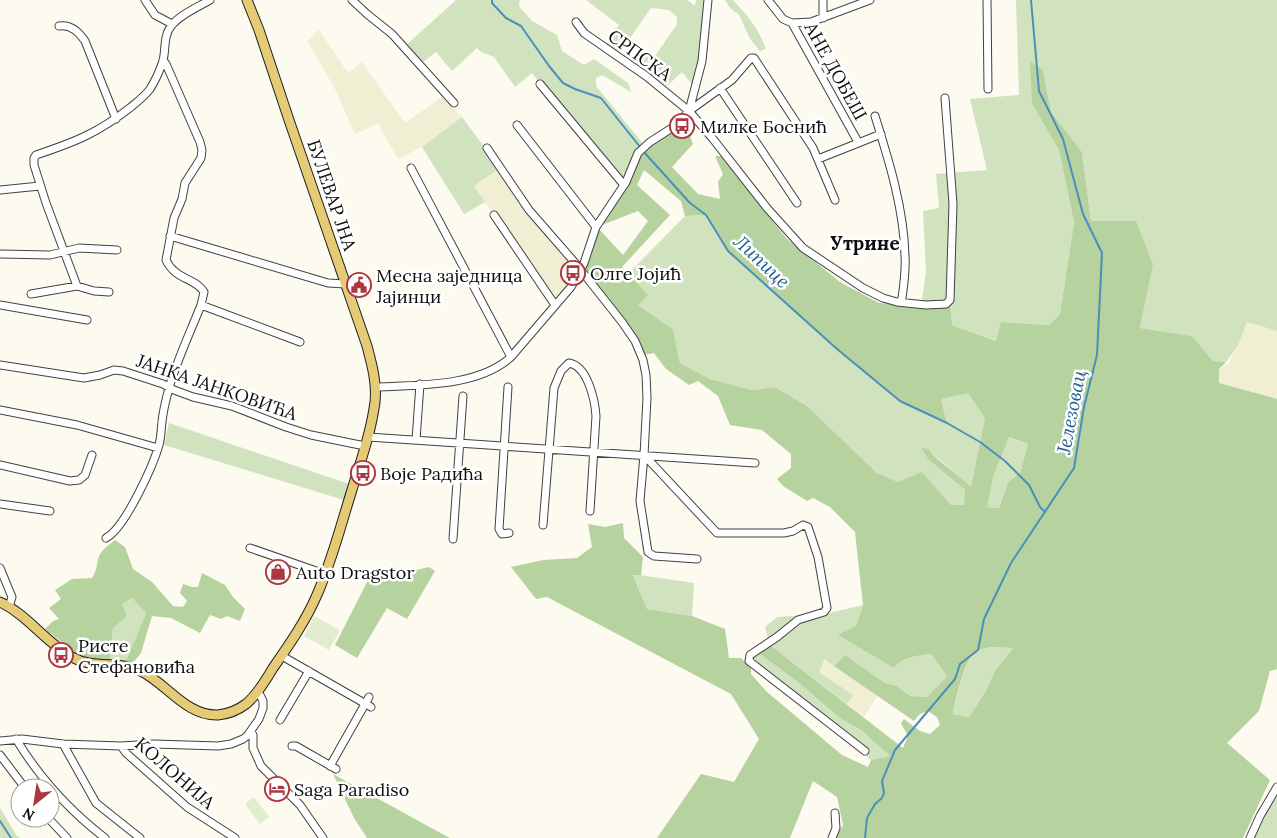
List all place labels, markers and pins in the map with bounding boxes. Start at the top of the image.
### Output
bus stop icon: Милке Боснић [669,113,695,139]
place label: Милке Боснић [700,115,827,138]
bus stop icon: Олге Јојић [560,260,586,286]
place label: Олге Јојић [590,262,681,285]
place label: Месна заједница Јајинци [375,264,522,308]
public building icon: Месна заједница Јајинци [346,272,372,298]
bus stop icon: Воје Радића [350,460,376,486]
place label: Воје Радића [380,462,483,485]
shop icon: Auto Dragstor [265,559,291,585]
place label: Auto Dragstor [295,561,414,584]
place label: Ристе Стефановића [78,634,195,678]
bus stop icon: Ристе Стефановића [48,642,74,668]
hotel icon: Saga Paradiso [264,776,290,802]
place label: Saga Paradiso [294,778,409,801]

